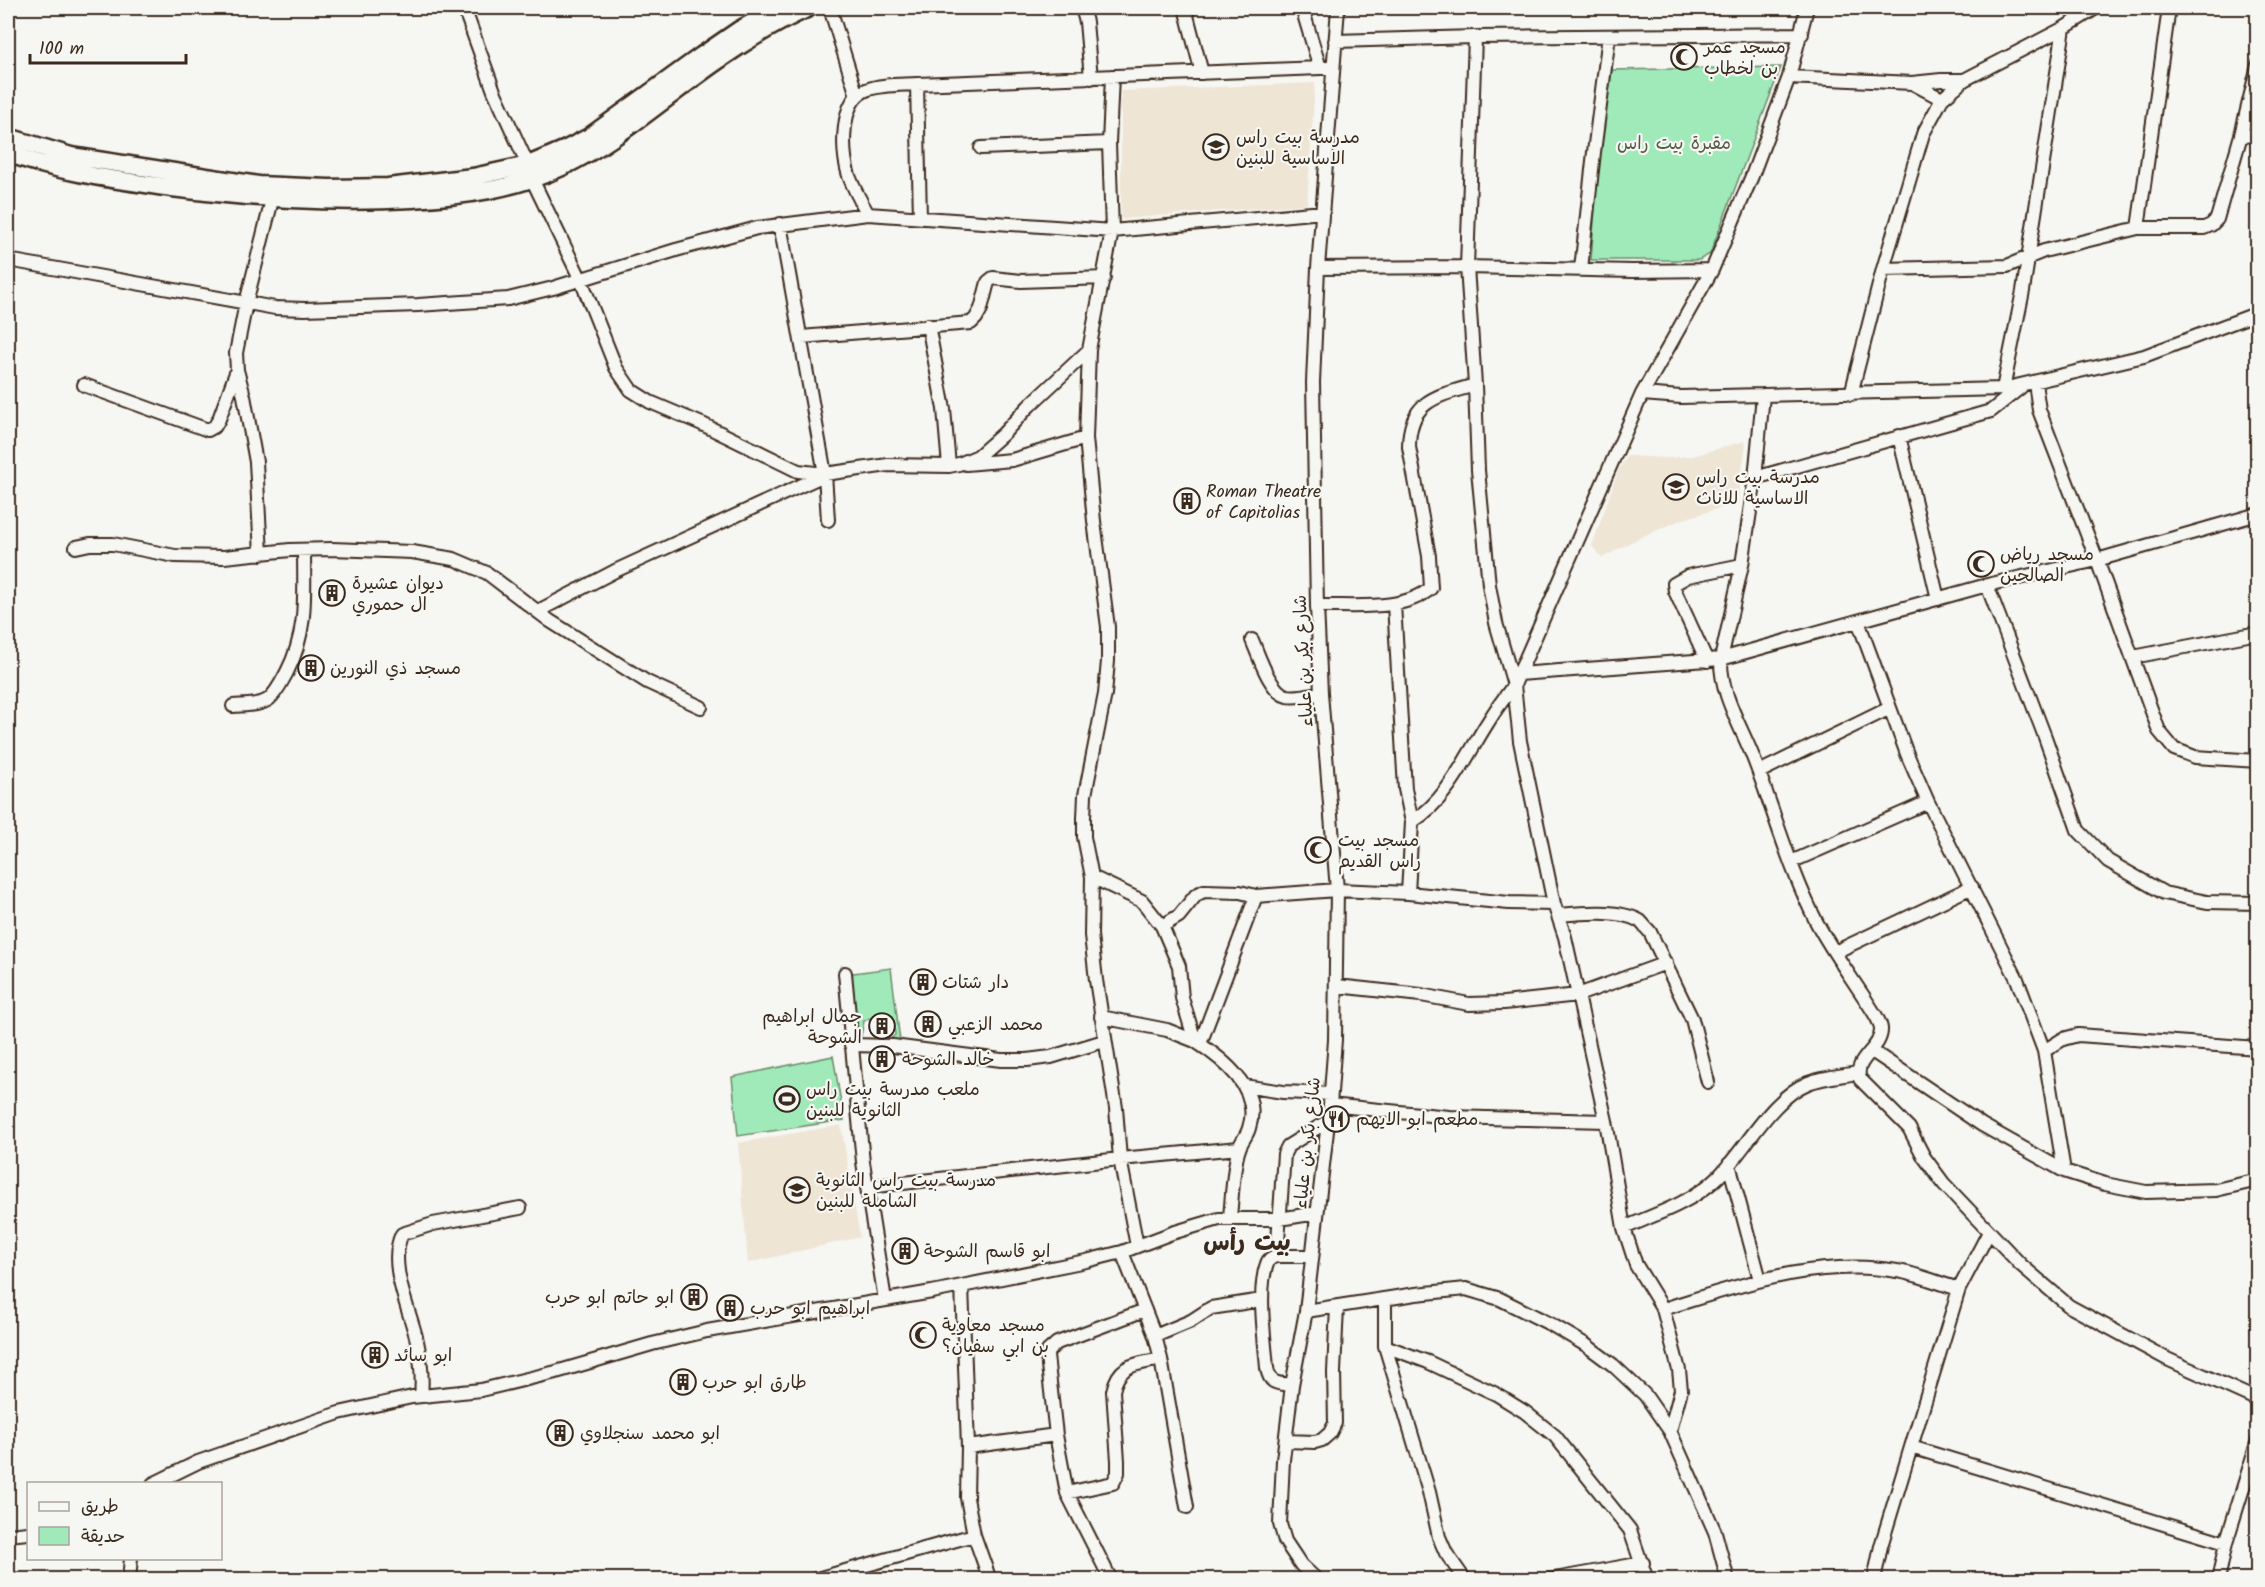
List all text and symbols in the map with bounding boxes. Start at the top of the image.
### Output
scale bar [30,27,186,65]
place label: مسجد عمر بن لخطاب [1702,34,1786,84]
text: 100 m [39,35,84,64]
mosque icon: مسجد عمر بن لخطاب [1669,42,1699,72]
place label: مدرسة بيت راس الاساسية للبنين [1236,124,1360,174]
park label: مقبرة بيت راس [1617,130,1731,159]
school or university icon: مدرسة بيت راس الاساسية للبنين [1201,132,1231,162]
place label: مدرسة بيت راس الاساسية للاناث [1696,464,1820,514]
school or university icon: مدرسة بيت راس الاساسية للاناث [1661,472,1691,502]
place label: Roman Theatre of Capitolias [1206,478,1321,528]
building icon: Roman Theatre of Capitolias [1172,486,1202,516]
place label: مسجد رياض الصالحين [2000,541,2094,591]
mosque icon: مسجد رياض الصالحين [1966,549,1996,579]
place label: ديوان عشيرة ال حموري [352,570,444,620]
building icon: ديوان عشيرة ال حموري [317,578,347,608]
street label: شارع بكر بن علياء [1287,594,1322,728]
building icon: مسجد ذي النورين [296,653,326,683]
place label: مسجد ذي النورين [330,655,461,684]
place label: مسجد بيت راس القديم [1338,827,1421,877]
mosque icon: مسجد بيت راس القديم [1303,835,1333,865]
building icon: دار شتات [908,967,938,997]
place label: دار شتات [942,969,1009,998]
place label: جمال ابراهيم الشوحة [762,1003,862,1053]
building icon: محمد الزعبي [913,1009,943,1039]
building icon: جمال ابراهيم الشوحة [867,1011,897,1041]
place label: محمد الزعبي [948,1011,1043,1040]
building icon: خالد الشوحة [867,1044,897,1074]
place label: خالد الشوحة [902,1046,995,1075]
place label: ملعب مدرسة بيت راس الثانوية للبنين [806,1076,980,1126]
street label: شارع بكر بن علياء [1287,1076,1330,1211]
sports icon: ملعب مدرسة بيت راس الثانوية للبنين [772,1084,802,1114]
restaurant icon: مطعم ابو الايهم [1321,1104,1351,1134]
place label: مطعم ابو الايهم [1356,1106,1478,1135]
place label: مدرسة بيت راس الثانوية الشاملة للبنين [816,1167,996,1217]
school or university icon: مدرسة بيت راس الثانوية الشاملة للبنين [782,1175,812,1205]
district label: بيت رأس [1203,1224,1291,1263]
building icon: ابو قاسم الشوحة [890,1236,920,1266]
place label: ابو قاسم الشوحة [924,1238,1050,1267]
building icon: ابو حاتم ابو حرب [679,1282,709,1312]
place label: ابو حاتم ابو حرب [545,1284,674,1313]
building icon: ابراهيم ابو حرب [715,1293,745,1323]
place label: ابراهيم ابو حرب [750,1295,870,1324]
place label: مسجد معاوية بن ابي سفيان؟ [942,1312,1049,1362]
mosque icon: مسجد معاوية بن ابي سفيان؟ [908,1320,938,1350]
building icon: ابو سائد [360,1340,390,1370]
place label: ابو سائد [394,1342,452,1371]
building icon: طارق ابو حرب [668,1367,698,1397]
place label: طارق ابو حرب [702,1369,807,1398]
building icon: ابو محمد سنجلاوي [545,1418,575,1448]
place label: ابو محمد سنجلاوي [580,1420,720,1449]
legend [27,1482,222,1560]
text: طريق [81,1493,119,1522]
text: حديقة [81,1523,125,1552]

